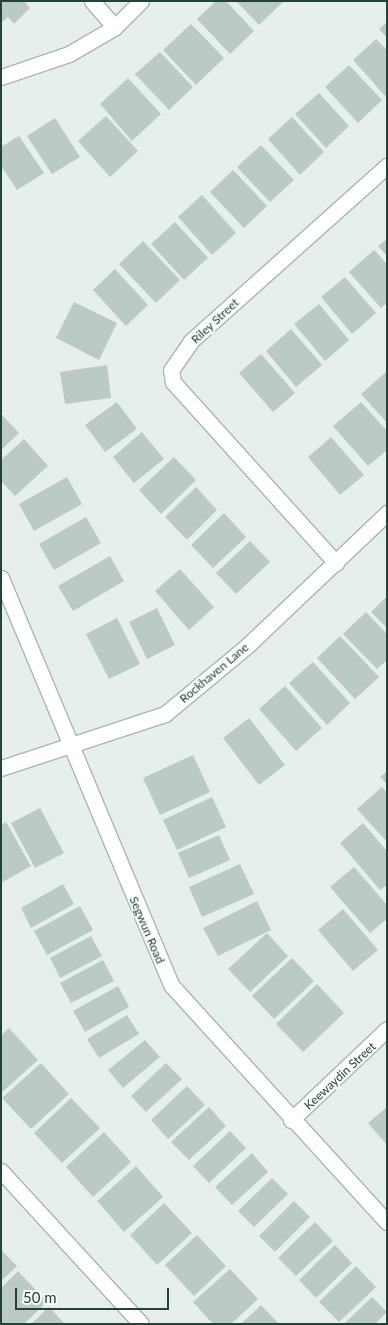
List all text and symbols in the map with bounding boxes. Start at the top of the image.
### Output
street label: Riley Street [188,295,242,347]
street label: Rockhaven Lane [177,640,251,706]
street label: Segwun Road [126,894,168,966]
street label: Keewaydin Street [301,1039,379,1113]
scale bar [18,1278,171,1310]
text: 50 m [23,1288,57,1306]

